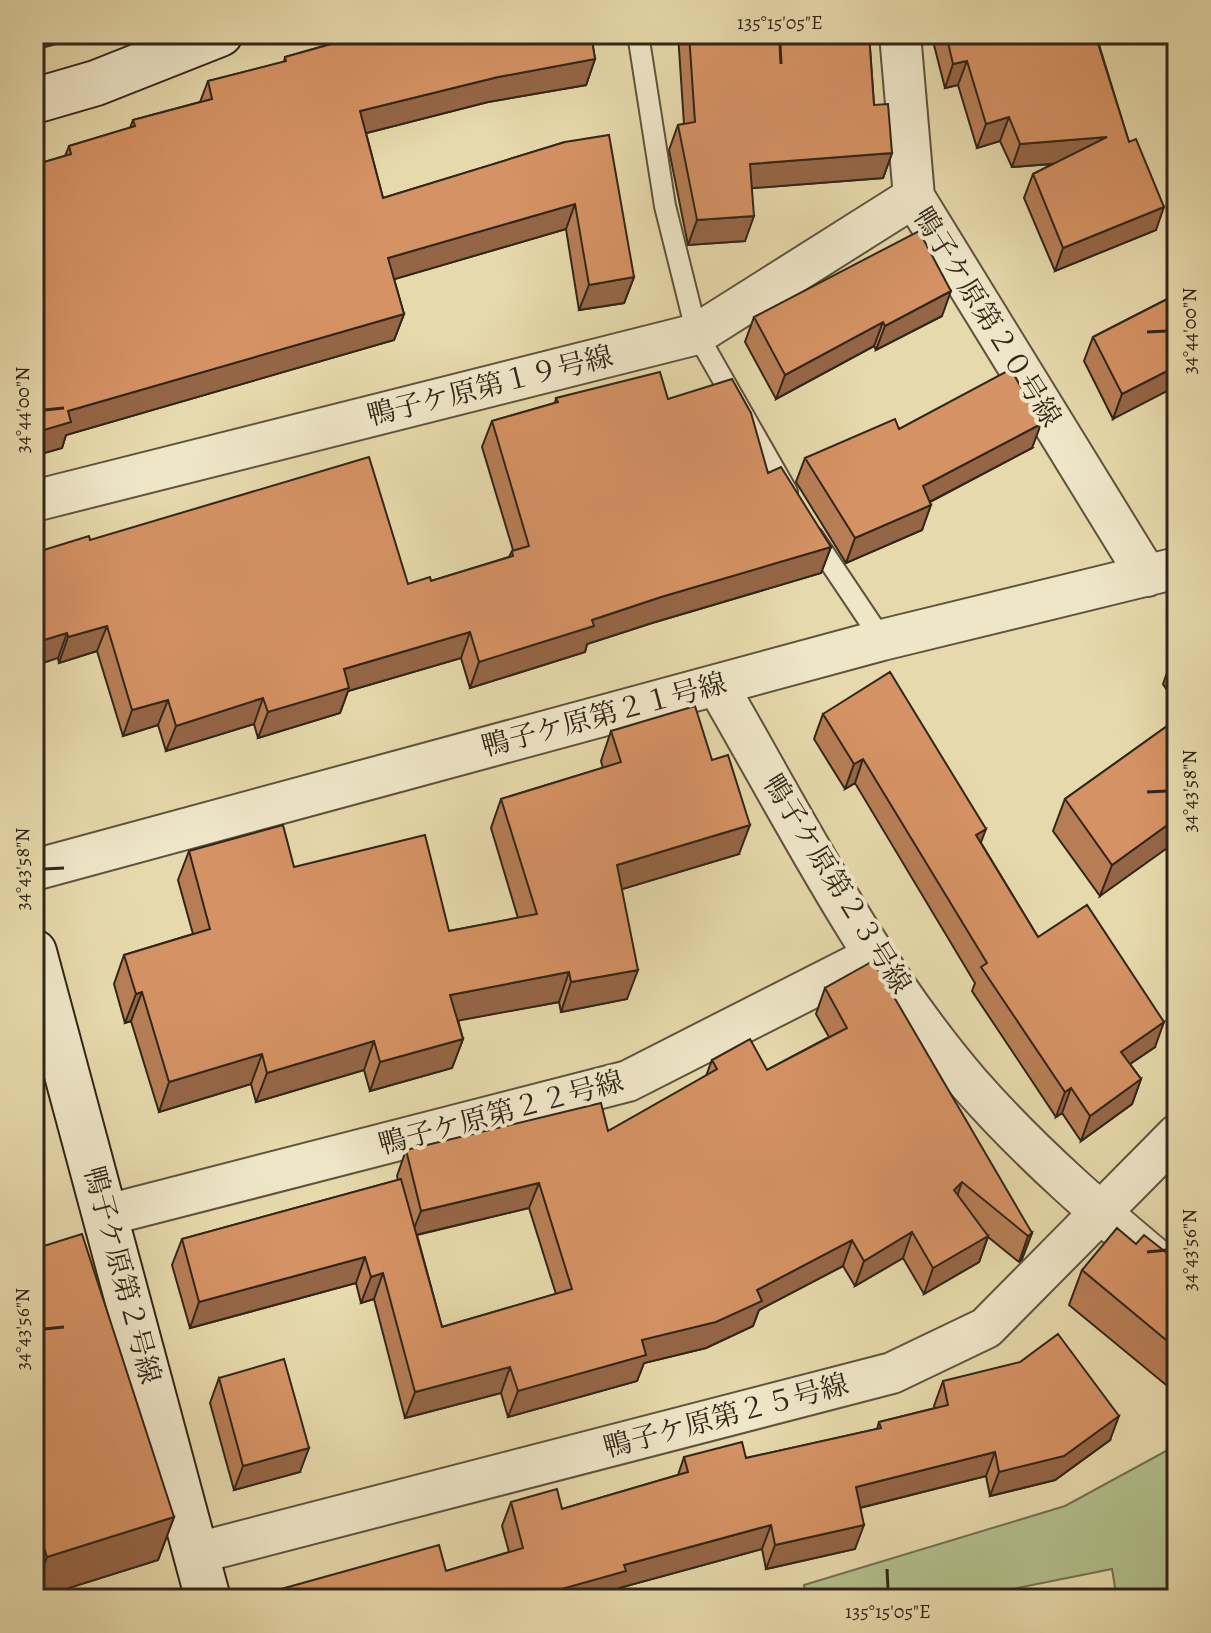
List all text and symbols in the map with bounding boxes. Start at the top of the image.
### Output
text: 135°15'05"E [737,9,823,36]
street label: 鴨子ケ原第２０号線 [904,200,1070,434]
text: 34°44'00"N [1176,288,1203,374]
street label: 鴨子ケ原第１９号線 [363,337,617,435]
text: 34°44'00"N [9,367,36,453]
street label: 鴨子ケ原第２１号線 [477,664,731,766]
text: 34°43'58"N [1176,750,1203,832]
street label: 鴨子ケ原第２３号線 [754,767,920,1001]
text: 34°43'58"N [9,828,36,910]
street label: 鴨子ケ原第２２号線 [374,1062,628,1164]
street label: 鴨子ケ原第２号線 [75,1162,169,1388]
text: 34°43'56"N [1176,1209,1203,1291]
text: 34°43'56"N [9,1288,36,1370]
street label: 鴨子ケ原第２５号線 [599,1365,853,1467]
text: 135°15'05"E [845,1598,931,1625]

